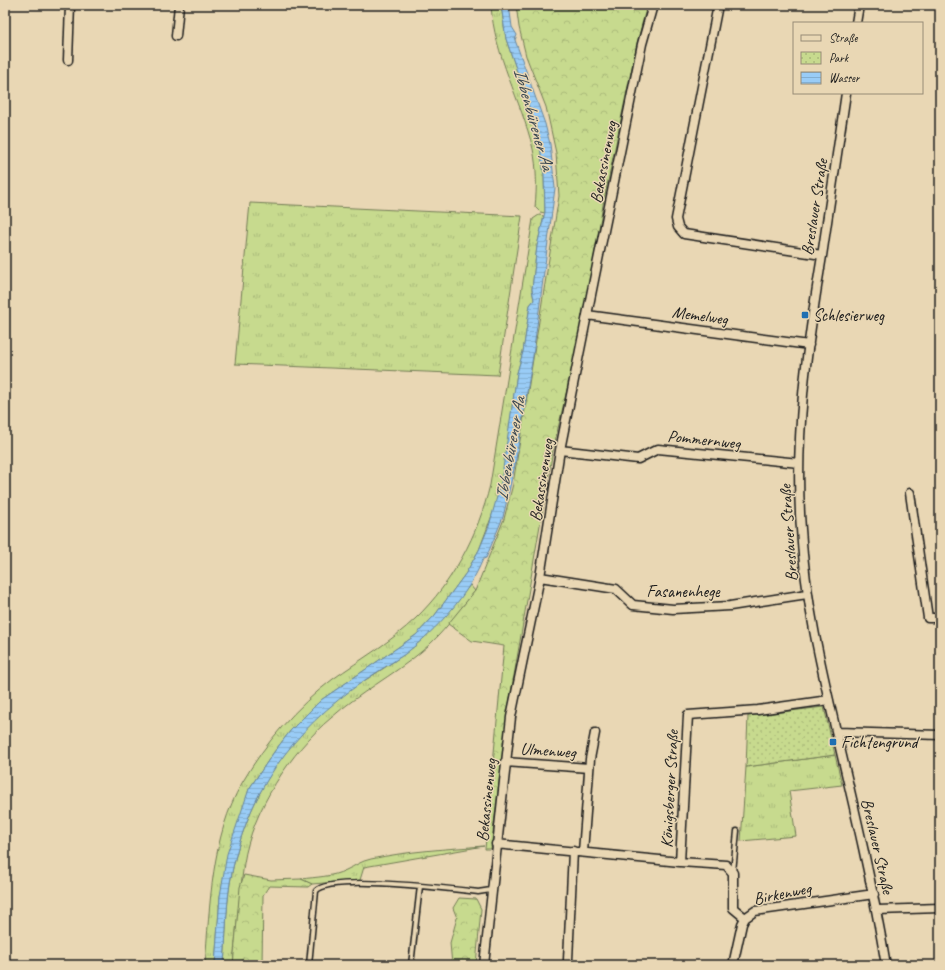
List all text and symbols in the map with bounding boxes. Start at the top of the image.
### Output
legend [793,22,923,94]
text: Straße [829,30,858,46]
text: Park [829,50,850,66]
water label: Ibbenbürener Aa [509,65,560,175]
text: Wasser [829,70,861,86]
street label: Bekassinenweg [585,118,622,205]
street label: Breslauer Straße [797,156,833,257]
street label: Memelweg [671,301,730,330]
place label: Schlesierweg [813,305,885,326]
marker: Schlesierweg [800,310,810,320]
water label: Ibbenbürener Aa [490,393,530,503]
street label: Pommernweg [667,425,742,454]
street label: Bekassinenweg [525,436,559,523]
street label: Breslauer Straße [775,482,802,582]
street label: Fasanenhege [646,581,721,602]
street label: Königsberger Straße [656,728,683,848]
place label: Fichtengrund [841,732,921,753]
marker: Fichtengrund [828,737,838,747]
street label: Ulmenweg [520,738,578,763]
street label: Bekassinenweg [472,757,501,843]
street label: Breslauer Straße [856,796,899,897]
street label: Birkenweg [752,877,815,909]

